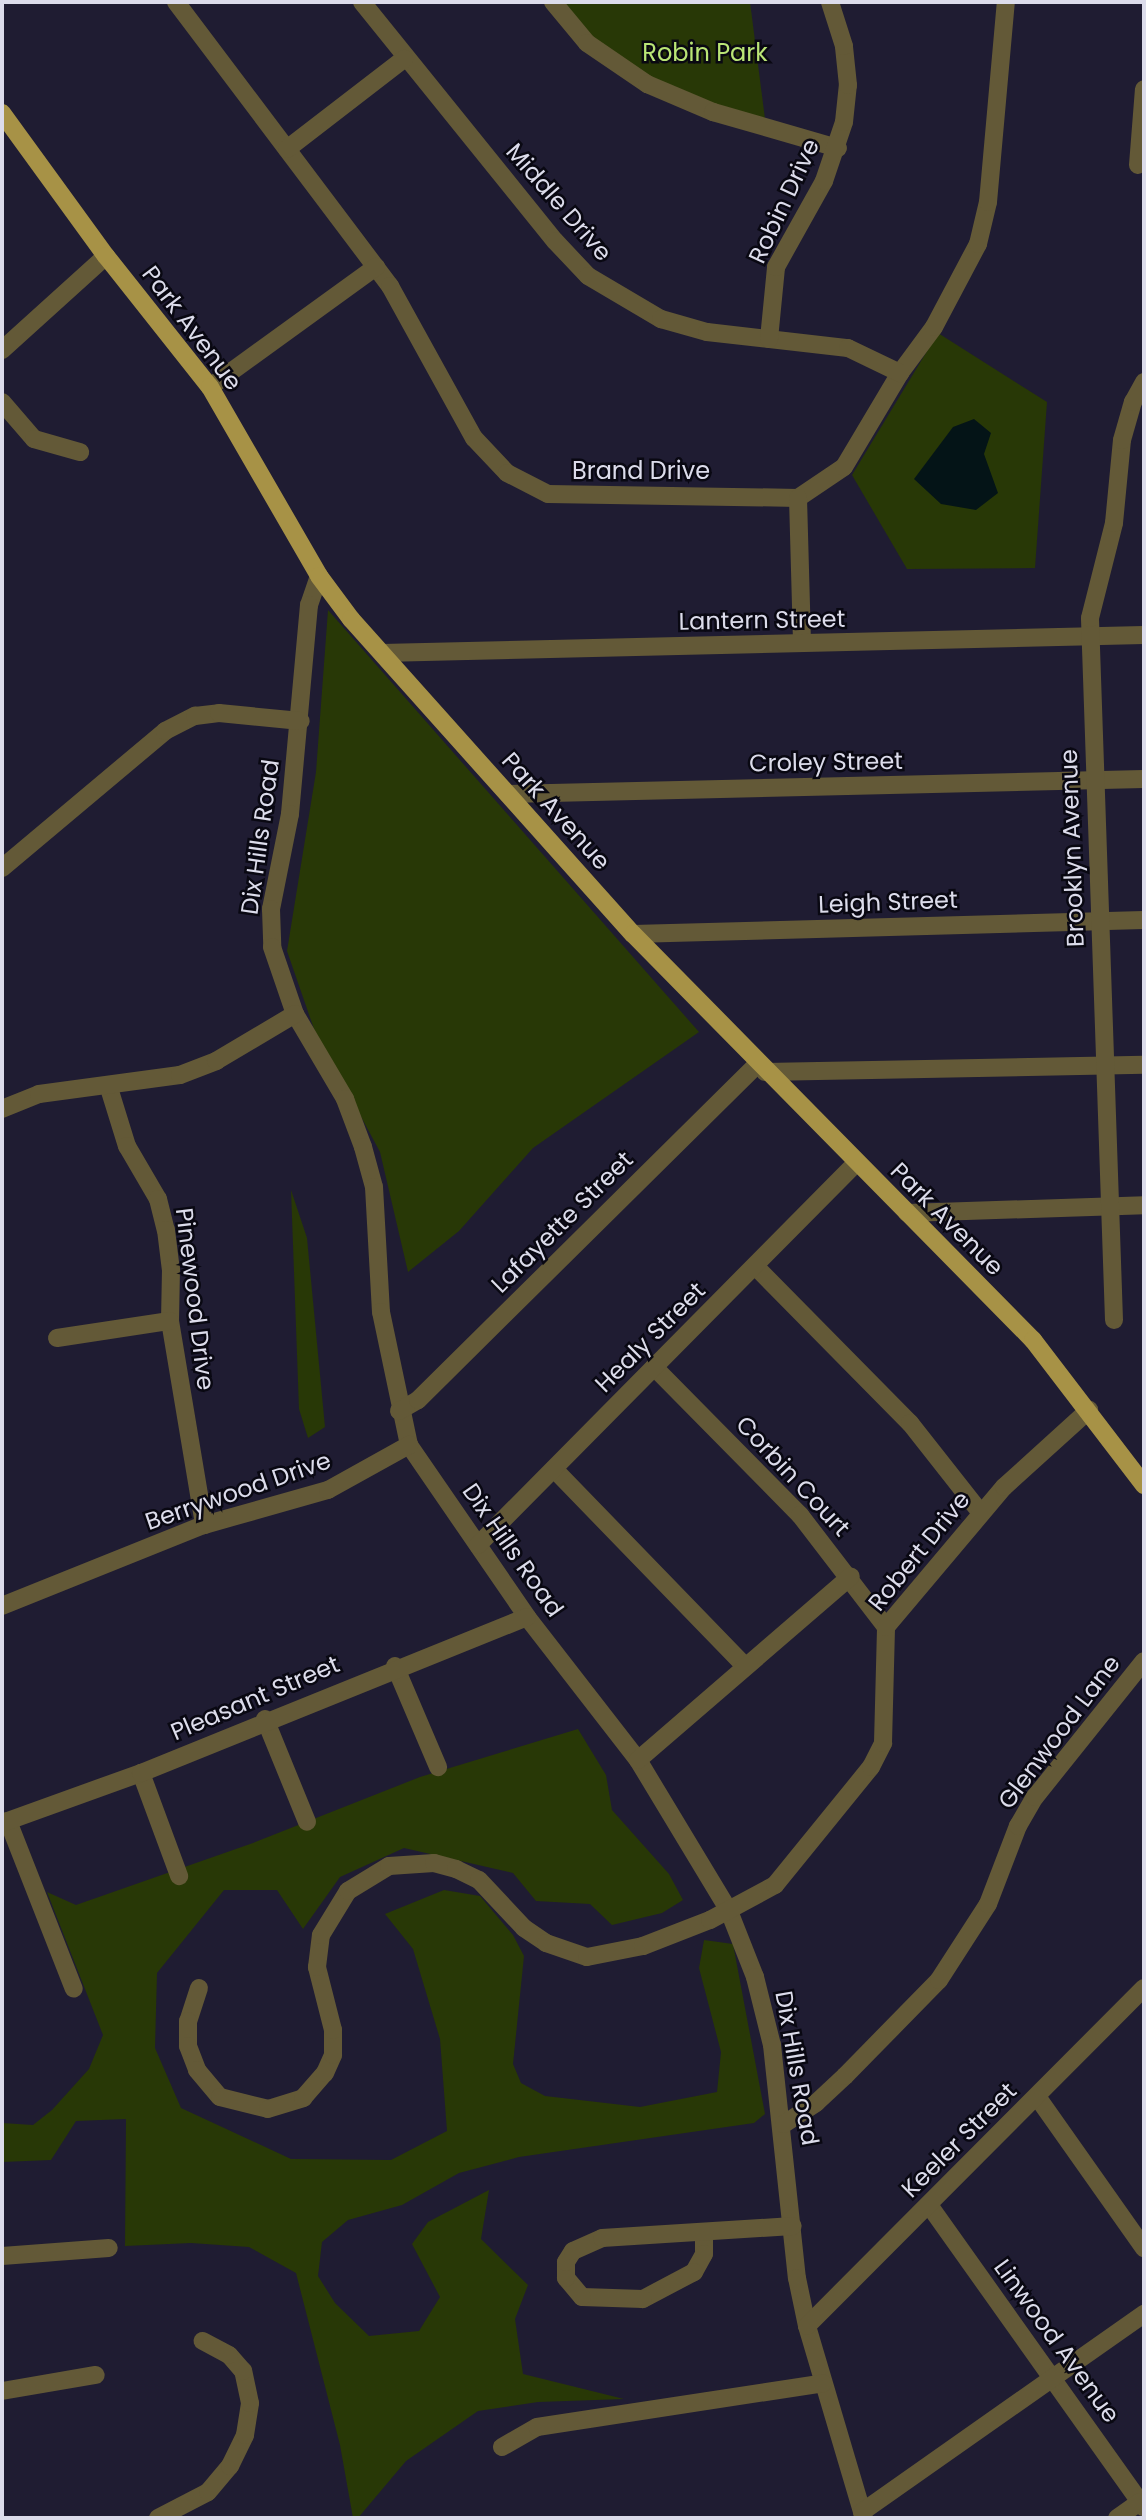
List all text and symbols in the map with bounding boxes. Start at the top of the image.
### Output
park label: Robin Park [642,39,768,67]
street label: Robin Drive [743,134,825,268]
street label: Middle Drive [500,137,618,267]
street label: Park Avenue [136,260,248,396]
street label: Brand Drive [572,457,710,485]
street label: Lantern Street [678,604,846,636]
street label: Park Avenue [496,746,616,876]
street label: Croley Street [749,746,903,778]
street label: Brooklyn Avenue [1054,749,1090,947]
street label: Dix Hills Road [235,758,285,916]
street label: Leigh Street [818,885,958,919]
street label: Lafayette Street [485,1145,639,1299]
street label: Park Avenue [885,1157,1009,1281]
street label: Pinewood Drive [170,1206,220,1392]
street label: Healy Street [589,1276,711,1398]
street label: Corbin Court [730,1410,856,1542]
street label: Berrywood Drive [141,1446,335,1536]
street label: Dix Hills Road [456,1478,570,1622]
street label: Robert Drive [862,1485,976,1617]
street label: Pleasant Street [166,1649,344,1747]
street label: Glenwood Lane [992,1650,1126,1814]
street label: Dix Hills Road [769,1988,825,2148]
street label: Keeler Street [896,2077,1022,2203]
street label: Linwood Avenue [988,2254,1126,2428]

